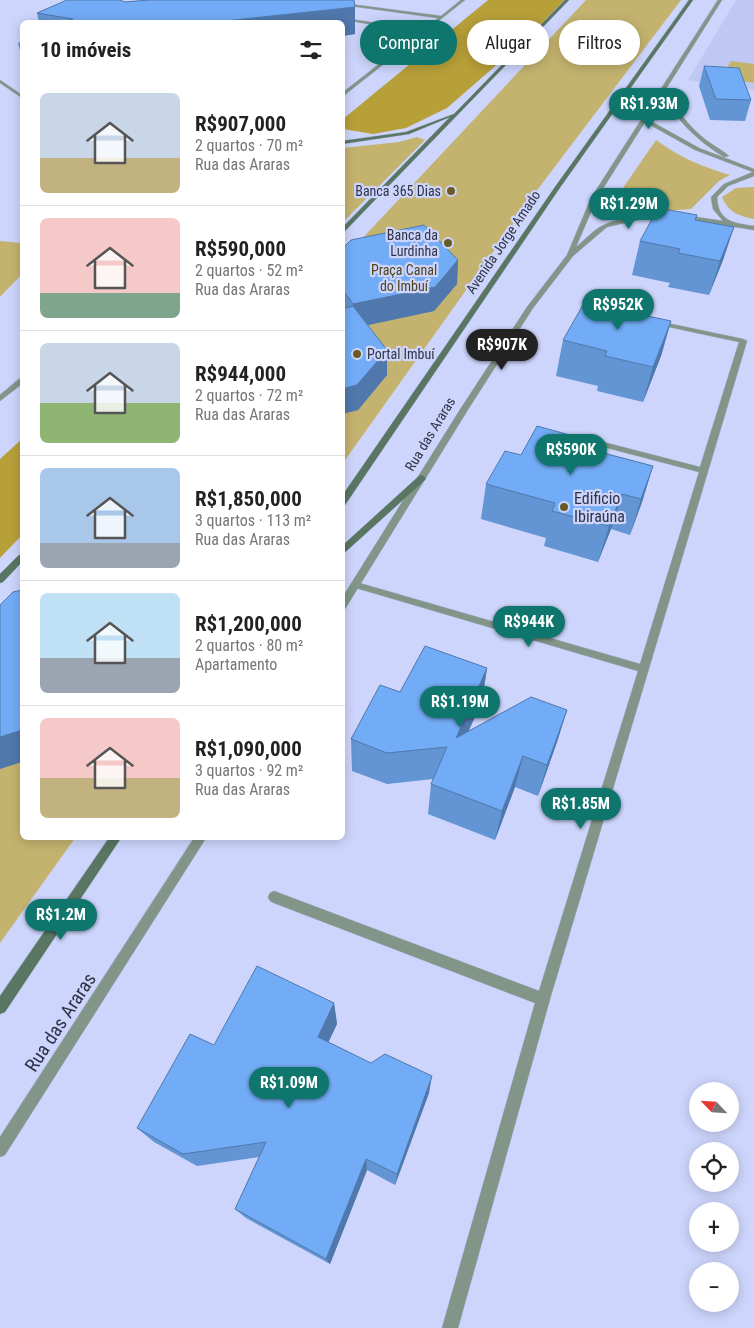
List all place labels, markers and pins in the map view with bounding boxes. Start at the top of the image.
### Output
pin: R$1.93M [603,88,695,130]
place label: Banca 365 Dias [355,183,441,199]
marker: Banca 365 Dias [445,185,457,197]
pin: R$1.29M [583,188,675,230]
place label: Banca da Lurdinha [387,227,438,259]
marker: Banca da Lurdinha [442,237,454,249]
pin: R$952K [577,288,659,331]
pin: R$907K [461,328,543,371]
place label: Portal Imbuí [367,346,435,362]
marker: Portal Imbuí [351,348,363,360]
pin: R$590K [530,434,612,476]
place label: Edificio Ibiraúna [574,489,625,526]
marker: Edificio Ibiraúna [558,501,570,513]
pin: R$944K [488,606,570,648]
pin: R$1.19M [414,686,506,728]
pin: R$1.85M [535,788,627,830]
pin: R$1.2M [20,898,102,941]
pin: R$1.09M [243,1066,335,1109]

